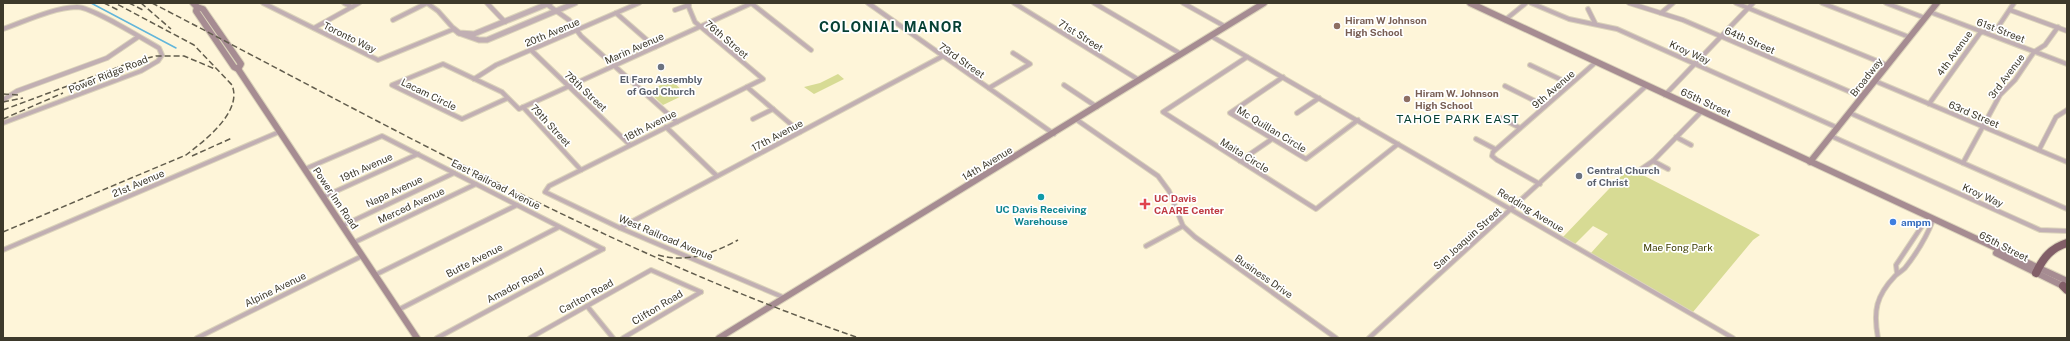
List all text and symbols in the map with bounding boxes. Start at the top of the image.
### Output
place label: Hiram W Johnson High School [1345,14,1427,38]
street label: 20th Avenue [523,15,582,49]
street label: 61st Street [1975,15,2027,45]
street label: 71st Street [1056,16,1106,54]
street label: 76th Street [703,17,751,61]
street label: Toronto Way [322,19,379,55]
district label: COLONIAL MANOR [819,19,963,35]
marker: Hiram W Johnson High School [1332,21,1342,31]
street label: 64th Street [1723,24,1777,56]
street label: 4th Avenue [1934,28,1975,78]
street label: Marin Avenue [603,30,666,66]
street label: Kroy Way [1668,38,1713,67]
street label: 73rd Street [937,40,987,80]
street label: 3rd Avenue [1985,51,2027,101]
street label: Power Ridge Road [67,53,149,95]
street label: Broadway [1847,55,1885,99]
marker: El Faro Assembly of God Church [656,62,666,72]
street label: 9th Avenue [1529,67,1577,111]
street label: 78th Street [562,68,610,114]
place label: El Faro Assembly of God Church [620,73,703,97]
street label: Lacam Circle [399,75,459,113]
street label: 65th Street [1679,85,1733,119]
place label: Hiram W. Johnson High School [1415,87,1499,111]
marker: Hiram W. Johnson High School [1402,94,1412,104]
street label: 63rd Street [1947,98,2001,130]
street label: 79th Street [528,101,574,149]
street label: Mc Quillan Circle [1235,103,1309,155]
street label: 18th Avenue [622,107,678,143]
district label: TAHOE PARK EAST [1396,112,1520,126]
street label: 17th Avenue [749,116,805,154]
street label: Maita Circle [1218,135,1272,175]
street label: 14th Avenue [960,143,1015,183]
street label: 19th Avenue [338,150,395,184]
street label: East Railroad Avenue [449,156,543,212]
place label: Central Church of Christ [1587,164,1660,188]
street label: Power Inn Road [311,165,361,231]
street label: 21st Avenue [110,166,166,199]
marker: Central Church of Christ [1574,171,1584,181]
street label: Napa Avenue [364,172,425,209]
street label: Kroy Way [1961,181,2006,210]
street label: Merced Avenue [376,184,447,226]
street label: Redding Avenue [1496,185,1567,235]
marker: UC Davis Receiving Warehouse [1036,192,1046,202]
place label: UC Davis CAARE Center [1154,192,1224,216]
marker: UC Davis CAARE Center [1139,198,1151,210]
place label: UC Davis Receiving Warehouse [995,203,1087,227]
street label: San Joaquin Street [1431,204,1503,272]
street label: West Railroad Avenue [617,212,715,262]
place label: ampm [1901,216,1931,228]
marker: ampm [1888,217,1898,227]
street label: 65th Street [1977,228,2031,264]
street label: Butte Avenue [444,240,505,279]
park label: Mae Fong Park [1643,241,1713,253]
street label: Business Drive [1233,252,1296,301]
street label: Amador Road [484,265,546,305]
street label: Alpine Avenue [242,269,308,309]
street label: Carlton Road [557,276,615,316]
street label: Clifton Road [629,287,685,327]

